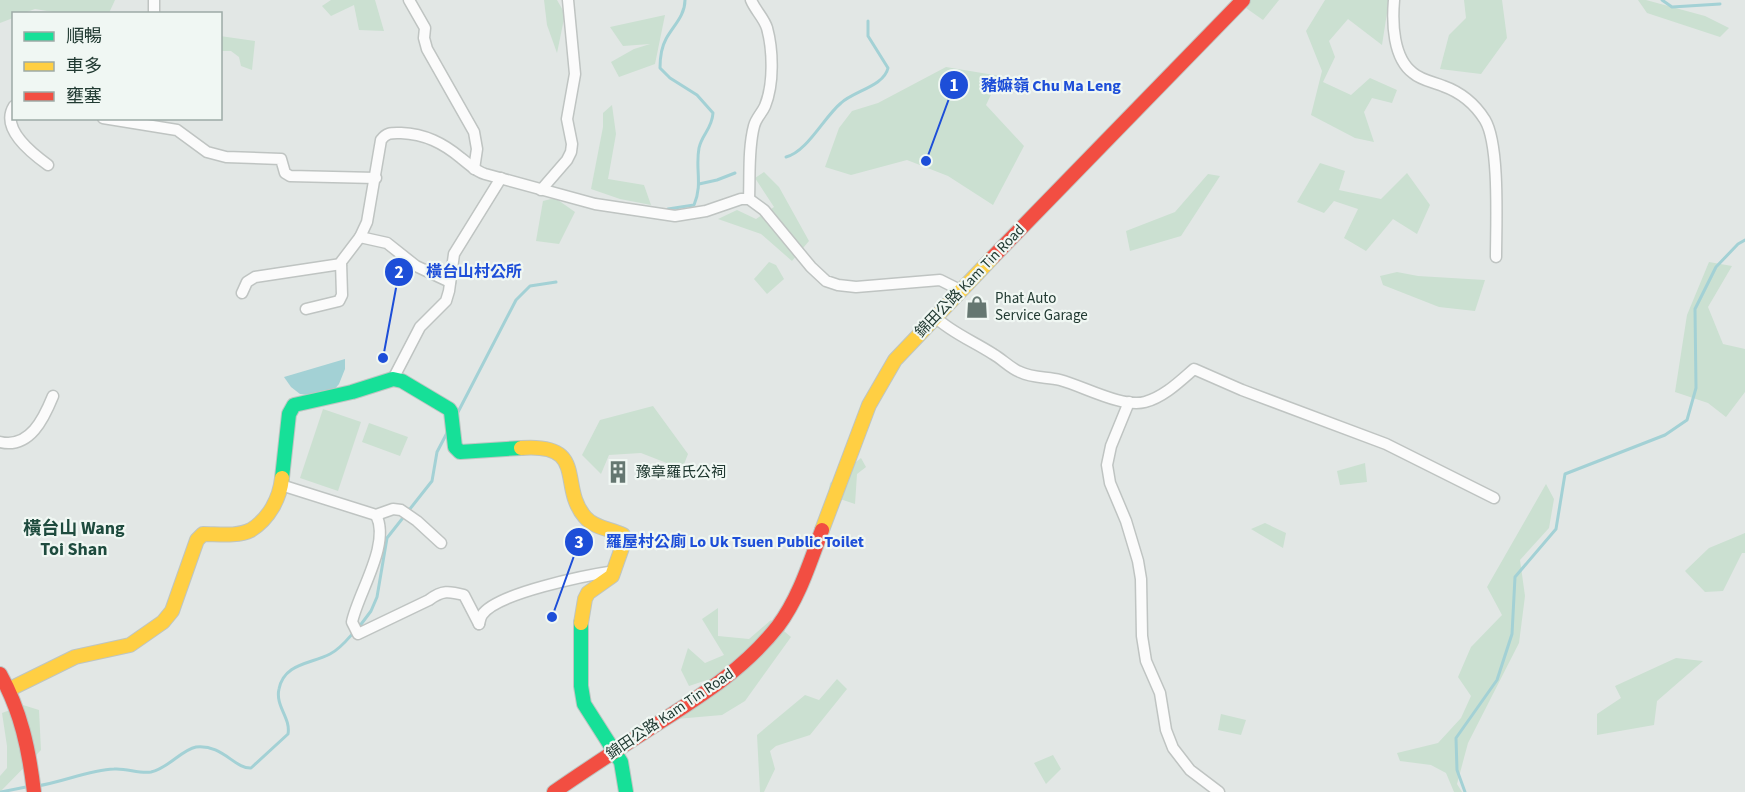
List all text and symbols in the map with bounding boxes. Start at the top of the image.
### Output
legend [12,12,222,120]
text: 順暢 [66,24,102,49]
text: 車多 [66,54,102,79]
callout: 豬嫲嶺 Chu Ma Leng [939,68,1133,102]
text: 1 [949,73,959,98]
text: 豬嫲嶺 Chu Ma Leng [981,75,1121,97]
text: 壅塞 [66,84,102,109]
street label: 錦田公路 Kam Tin Road [910,220,1030,342]
callout: 橫台山村公所 [384,255,534,289]
text: 2 [394,260,404,285]
text: 橫台山村公所 [426,261,522,283]
place label: Phat Auto Service Garage [995,288,1088,326]
shop icon: Phat Auto Service Garage [964,294,990,320]
building icon: 豫章羅氏公祠 [605,459,631,485]
place label: 豫章羅氏公祠 [636,462,726,483]
district label: 橫台山 Wang Toi Shan [23,516,125,562]
callout: 羅屋村公廁 Lo Uk Tsuen Public Toilet [564,525,876,559]
text: 3 [574,530,584,555]
text: 羅屋村公廁 Lo Uk Tsuen Public Toilet [606,531,864,553]
street label: 錦田公路 Kam Tin Road [602,663,738,765]

